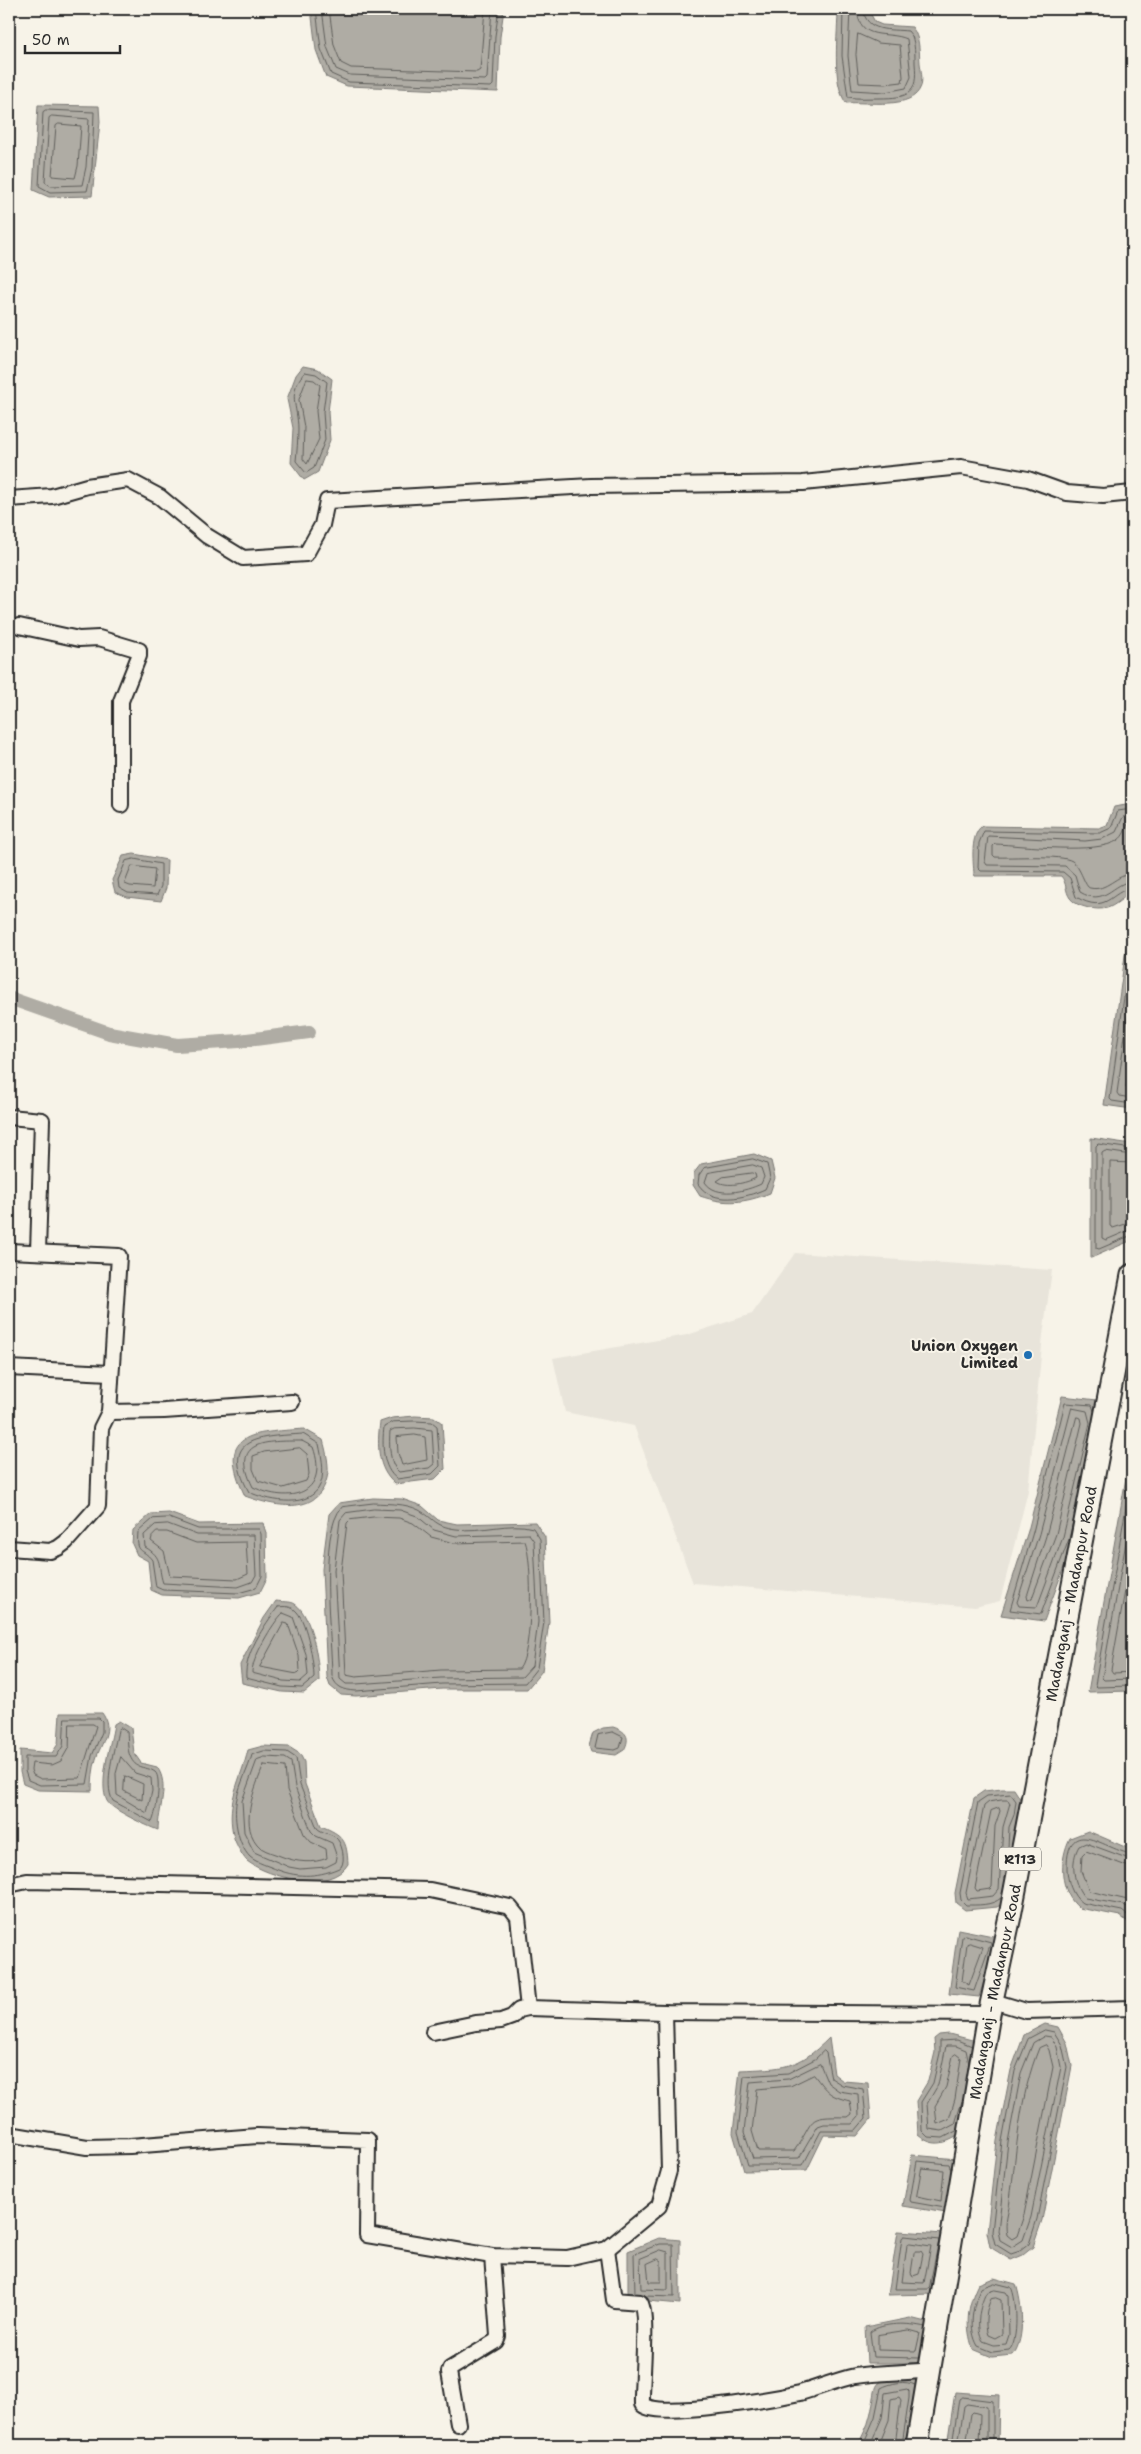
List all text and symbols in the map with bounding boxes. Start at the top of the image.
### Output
scale bar [25,22,120,54]
text: 50 m [32,30,70,50]
place label: Union Oxygen Limited [911,1336,1018,1373]
marker: Union Oxygen Limited [1022,1349,1034,1361]
street label: Madanganj - Madanpur Road [1041,1484,1102,1704]
road number: R113 [999,1848,1041,1870]
street label: Madanganj - Madanpur Road [965,1882,1026,2101]

